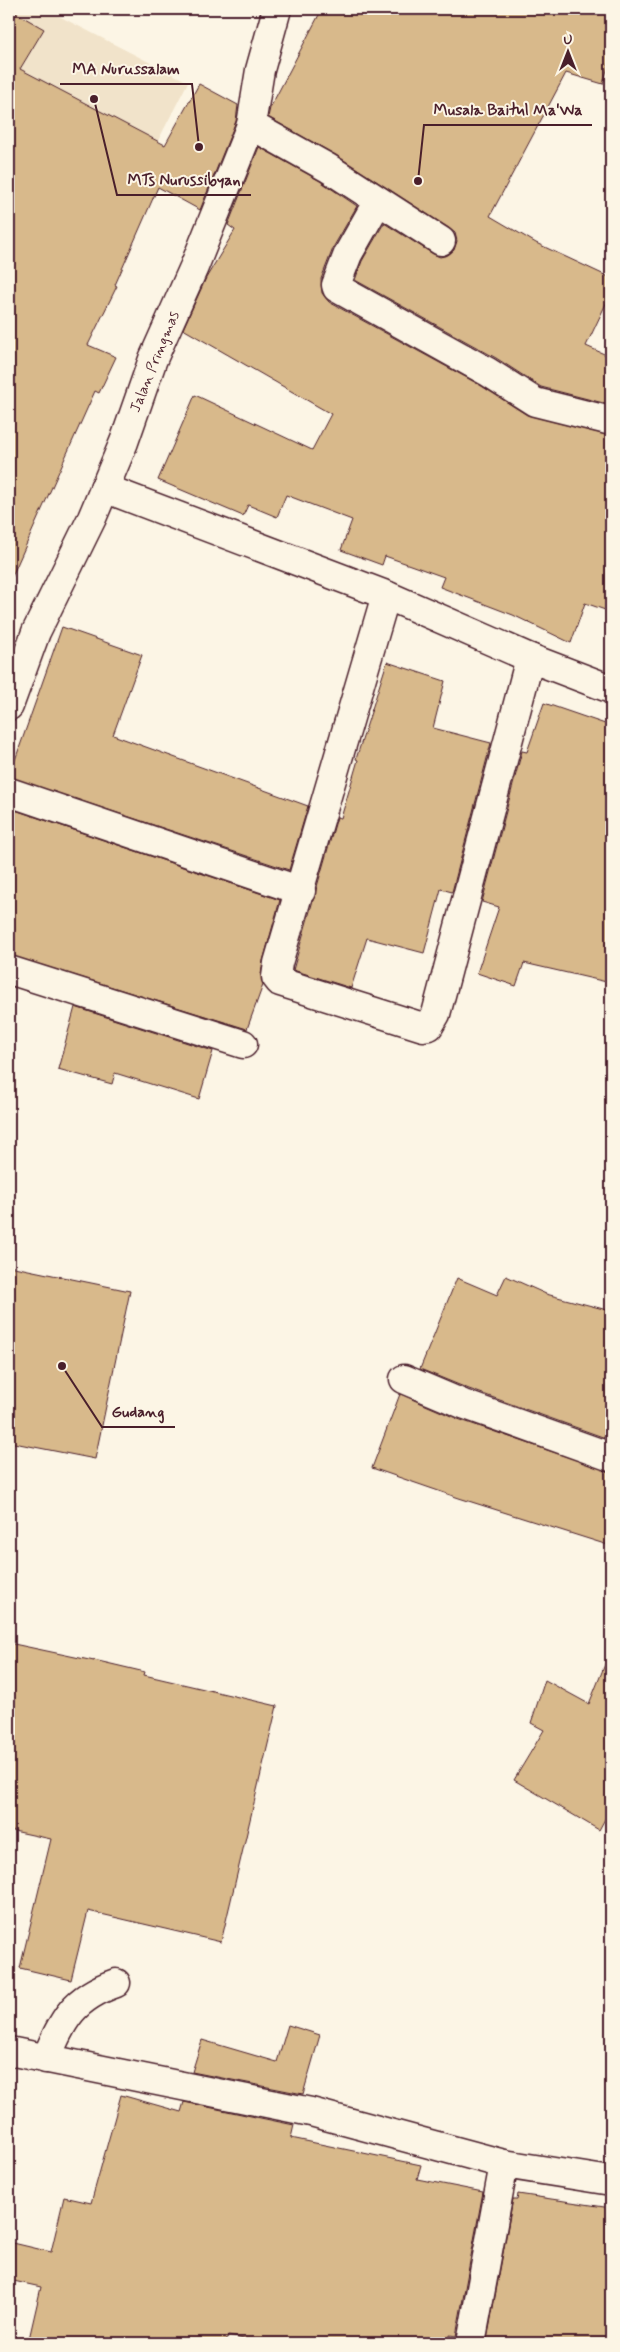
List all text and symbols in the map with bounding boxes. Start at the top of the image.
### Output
north arrow [542,28,592,78]
text: U [563,31,573,49]
callout: MA Nurussalam [60,53,192,84]
text: MA Nurussalam [72,59,180,80]
callout: Musala Baitul Ma'Wa [424,94,592,125]
text: Musala Baitul Ma'Wa [434,100,582,121]
callout: MTs Nurussibyan [117,164,251,195]
text: MTs Nurussibyan [127,170,241,191]
street label: Jalan Pringmas [126,308,184,416]
callout: Gudang [102,1396,175,1427]
text: Gudang [111,1402,165,1424]

